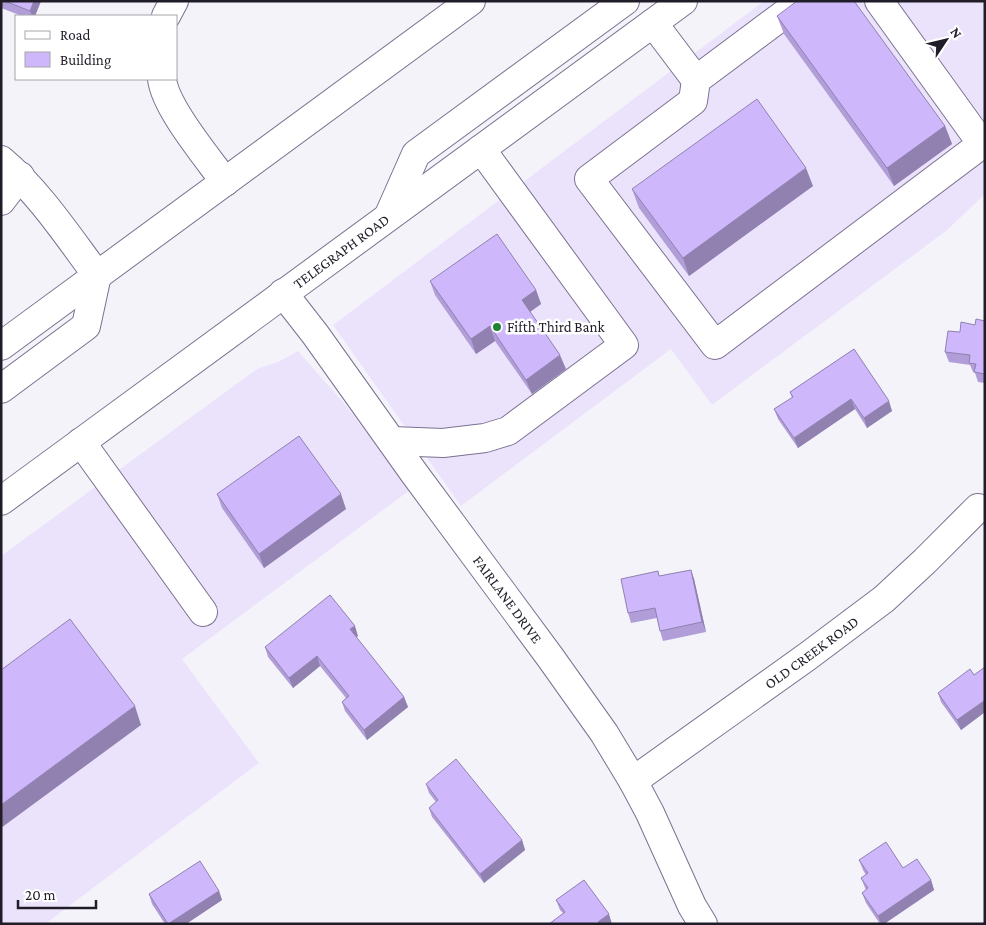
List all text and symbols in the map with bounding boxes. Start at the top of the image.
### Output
legend [15,15,178,80]
north arrow [921,15,971,65]
text: N [947,24,966,41]
text: Road [60,27,91,43]
text: Building [60,52,111,69]
street label: TELEGRAPH ROAD [290,211,392,292]
place label: Fifth Third Bank [507,319,606,335]
marker: Fifth Third Bank [491,321,503,333]
street label: FAIRLANE DRIVE [470,553,545,646]
street label: OLD CREEK ROAD [762,613,862,692]
scale bar [18,878,95,910]
text: 20 m [25,887,56,903]

